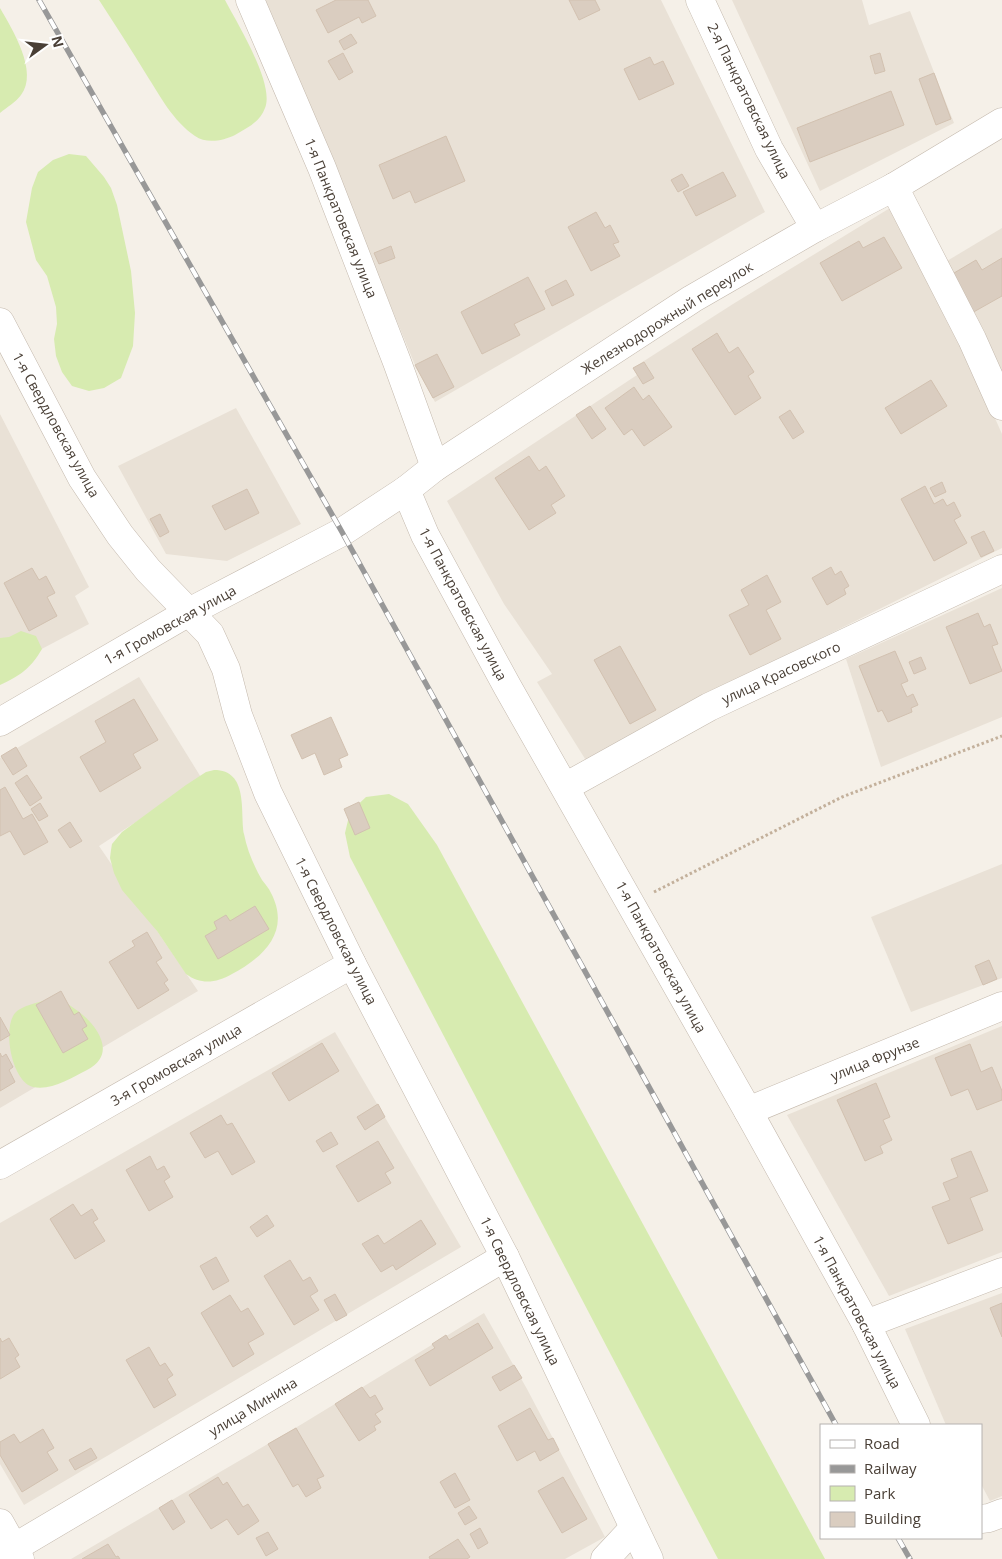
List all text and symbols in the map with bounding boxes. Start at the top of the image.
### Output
north arrow [20,20,70,70]
street label: 2-я Панкратовская улица [703,20,795,182]
text: N [47,34,69,49]
street label: 1-я Панкратовская улица [301,135,382,301]
street label: Железнодорожный переулок [577,256,757,378]
street label: 1-я Свердловская улица [9,349,104,501]
street label: 1-я Панкратовская улица [415,524,512,684]
street label: 1-я Громовская улица [100,580,239,669]
street label: улица Красовского [718,637,843,708]
street label: 1-я Свердловская улица [291,854,382,1008]
street label: 1-я Панкратовская улица [612,877,711,1036]
street label: 3-я Громовская улица [107,1019,245,1110]
street label: улица Фрунзе [828,1032,922,1085]
street label: 1-я Свердловская улица [476,1213,565,1368]
street label: 1-я Панкратовская улица [809,1232,906,1392]
street label: улица Минина [205,1373,300,1440]
legend [820,1424,982,1539]
text: Road [864,1433,900,1453]
text: Railway [864,1458,917,1478]
text: Park [864,1483,895,1503]
text: Building [864,1508,921,1528]

